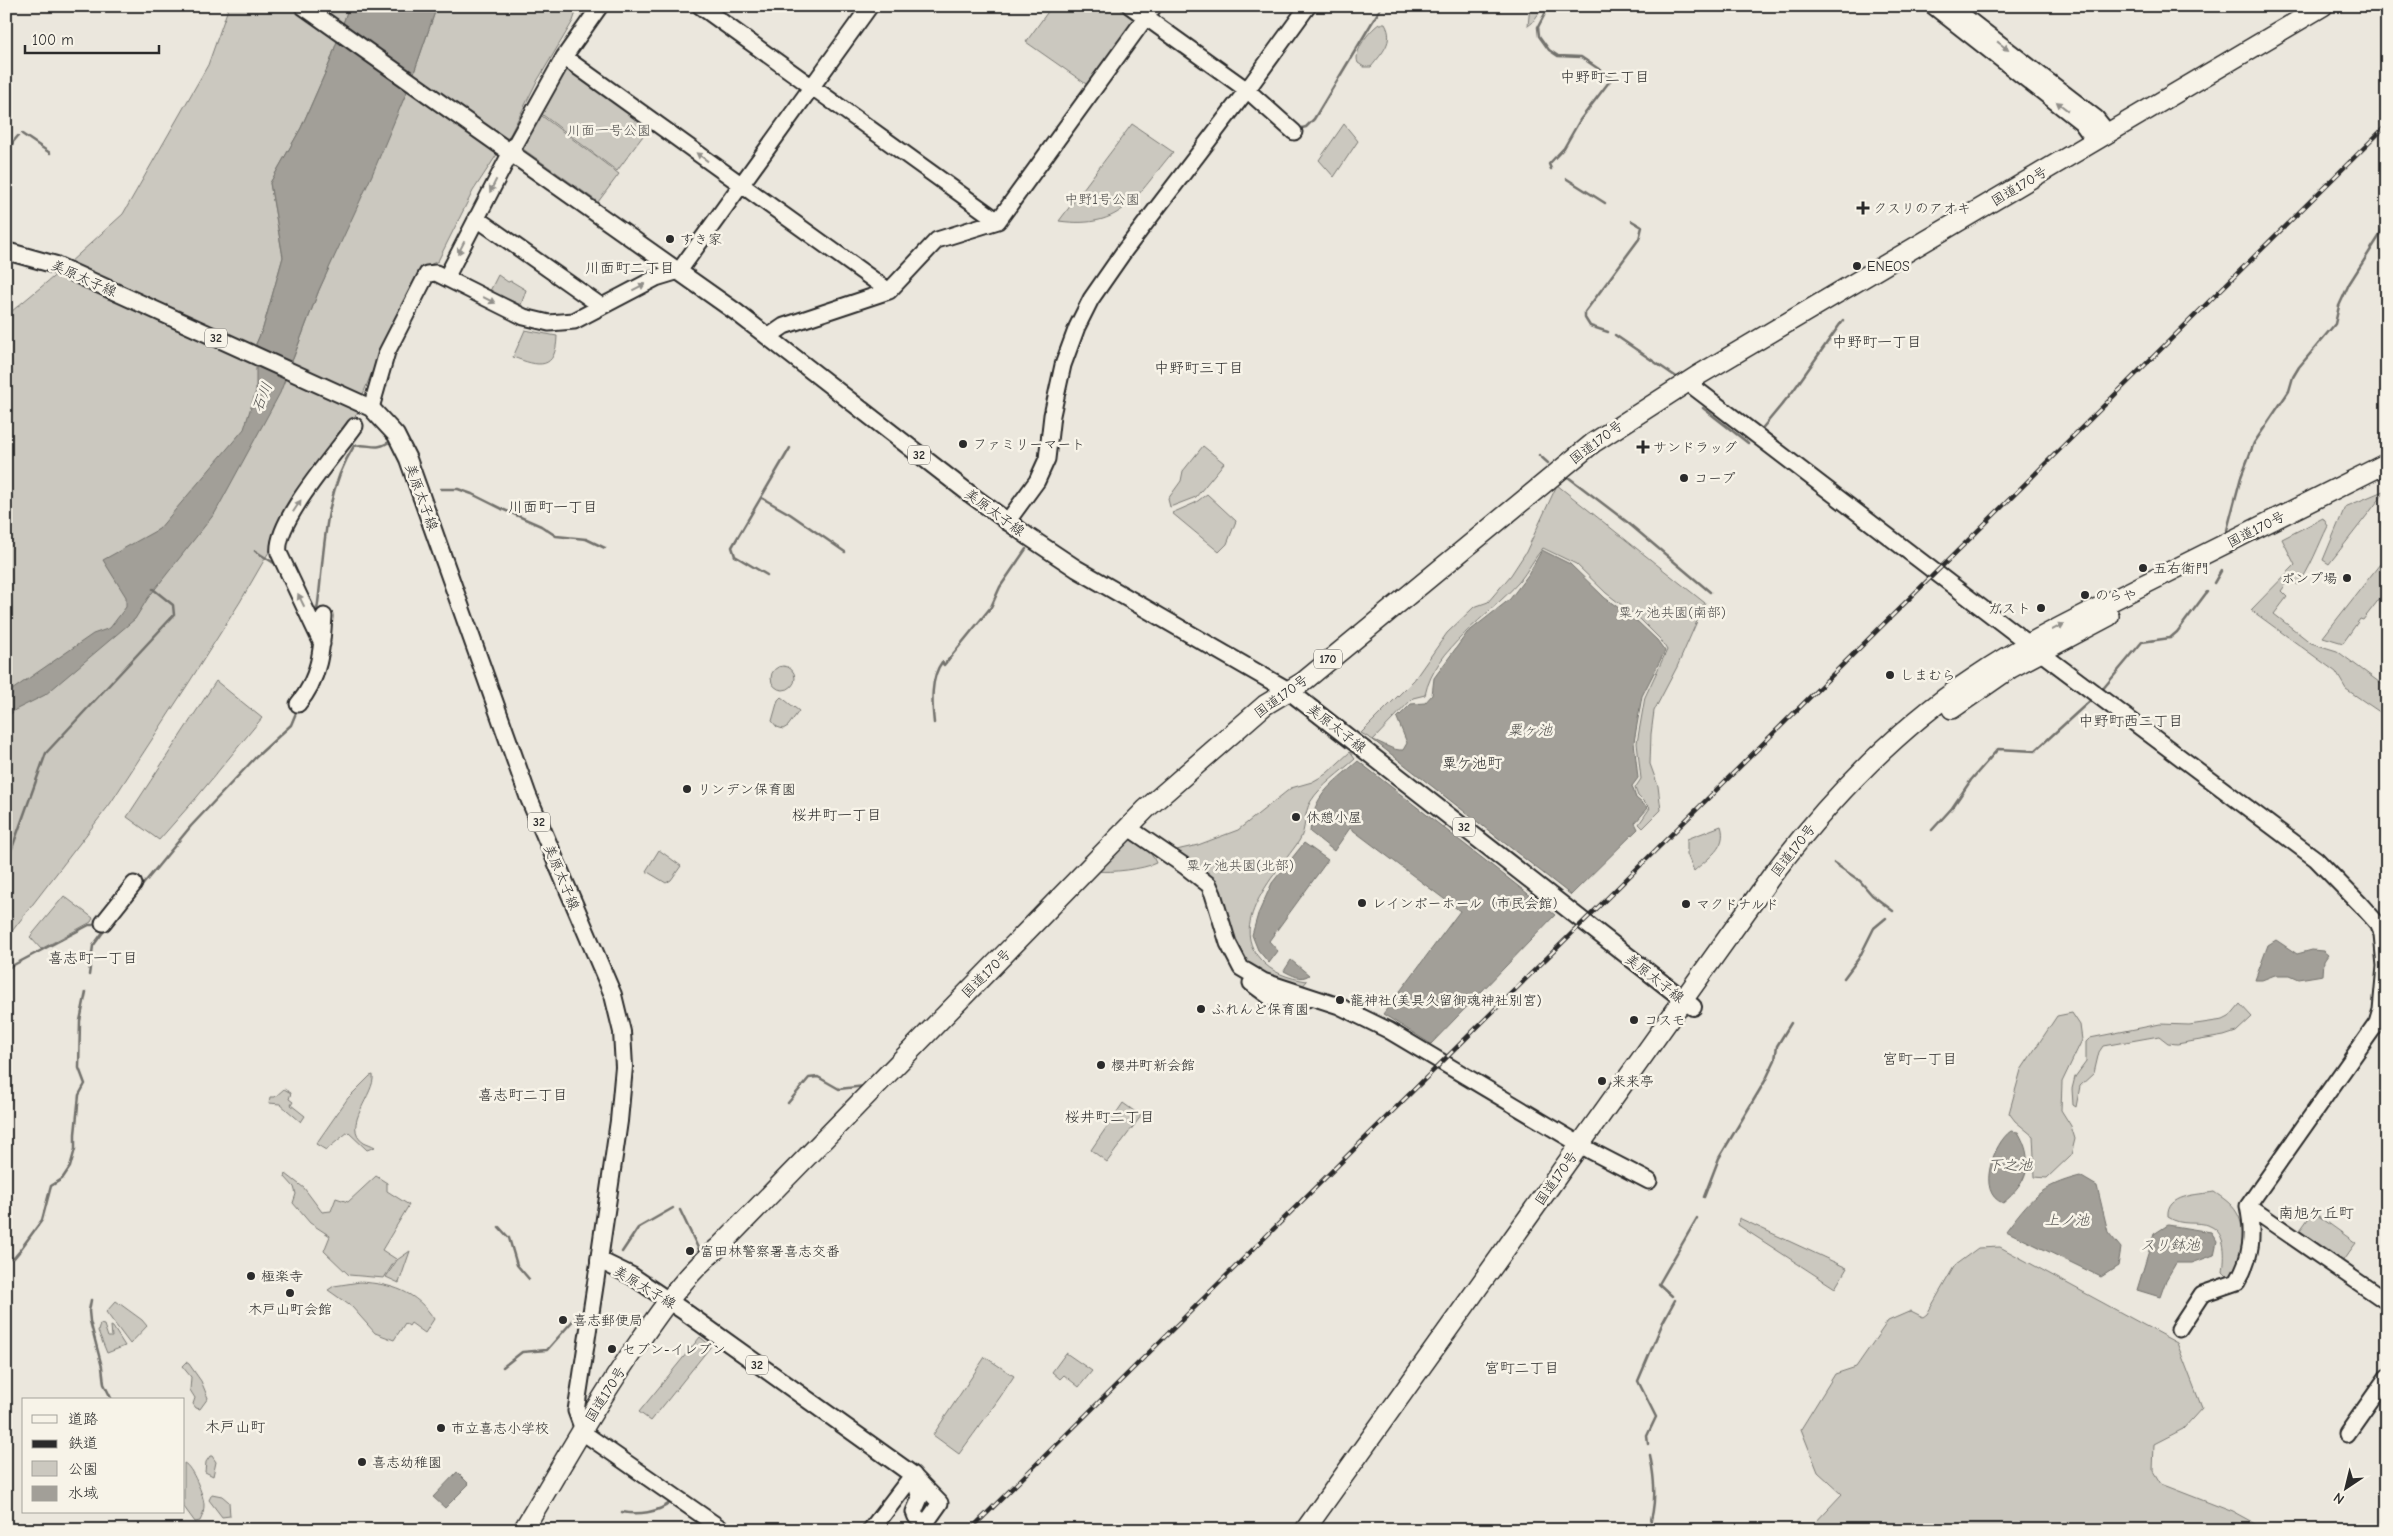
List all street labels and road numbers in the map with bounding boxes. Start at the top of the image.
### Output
street label: 国道170号 [1988,163,2051,210]
street label: 美原太子線 [48,256,119,300]
road number: 32 [205,328,227,348]
street label: 国道170号 [1566,417,1626,468]
road number: 32 [908,446,930,464]
street label: 美原太子線 [402,461,441,533]
street label: 美原太子線 [961,485,1028,540]
street label: 国道170号 [2224,508,2288,551]
road number: 170 [1314,650,1342,669]
street label: 国道170号 [1251,671,1312,722]
street label: 美原太子線 [1304,700,1370,757]
road number: 32 [528,812,550,832]
road number: 32 [1453,818,1475,836]
street label: 国道170号 [1767,820,1819,880]
street label: 美原太子線 [540,842,583,913]
street label: 国道170号 [958,945,1015,1002]
street label: 美原太子線 [1622,950,1688,1007]
street label: 国道170号 [1531,1148,1581,1209]
street label: 美原太子線 [610,1262,679,1313]
road number: 32 [746,1356,768,1374]
street label: 国道170号 [582,1363,629,1425]

